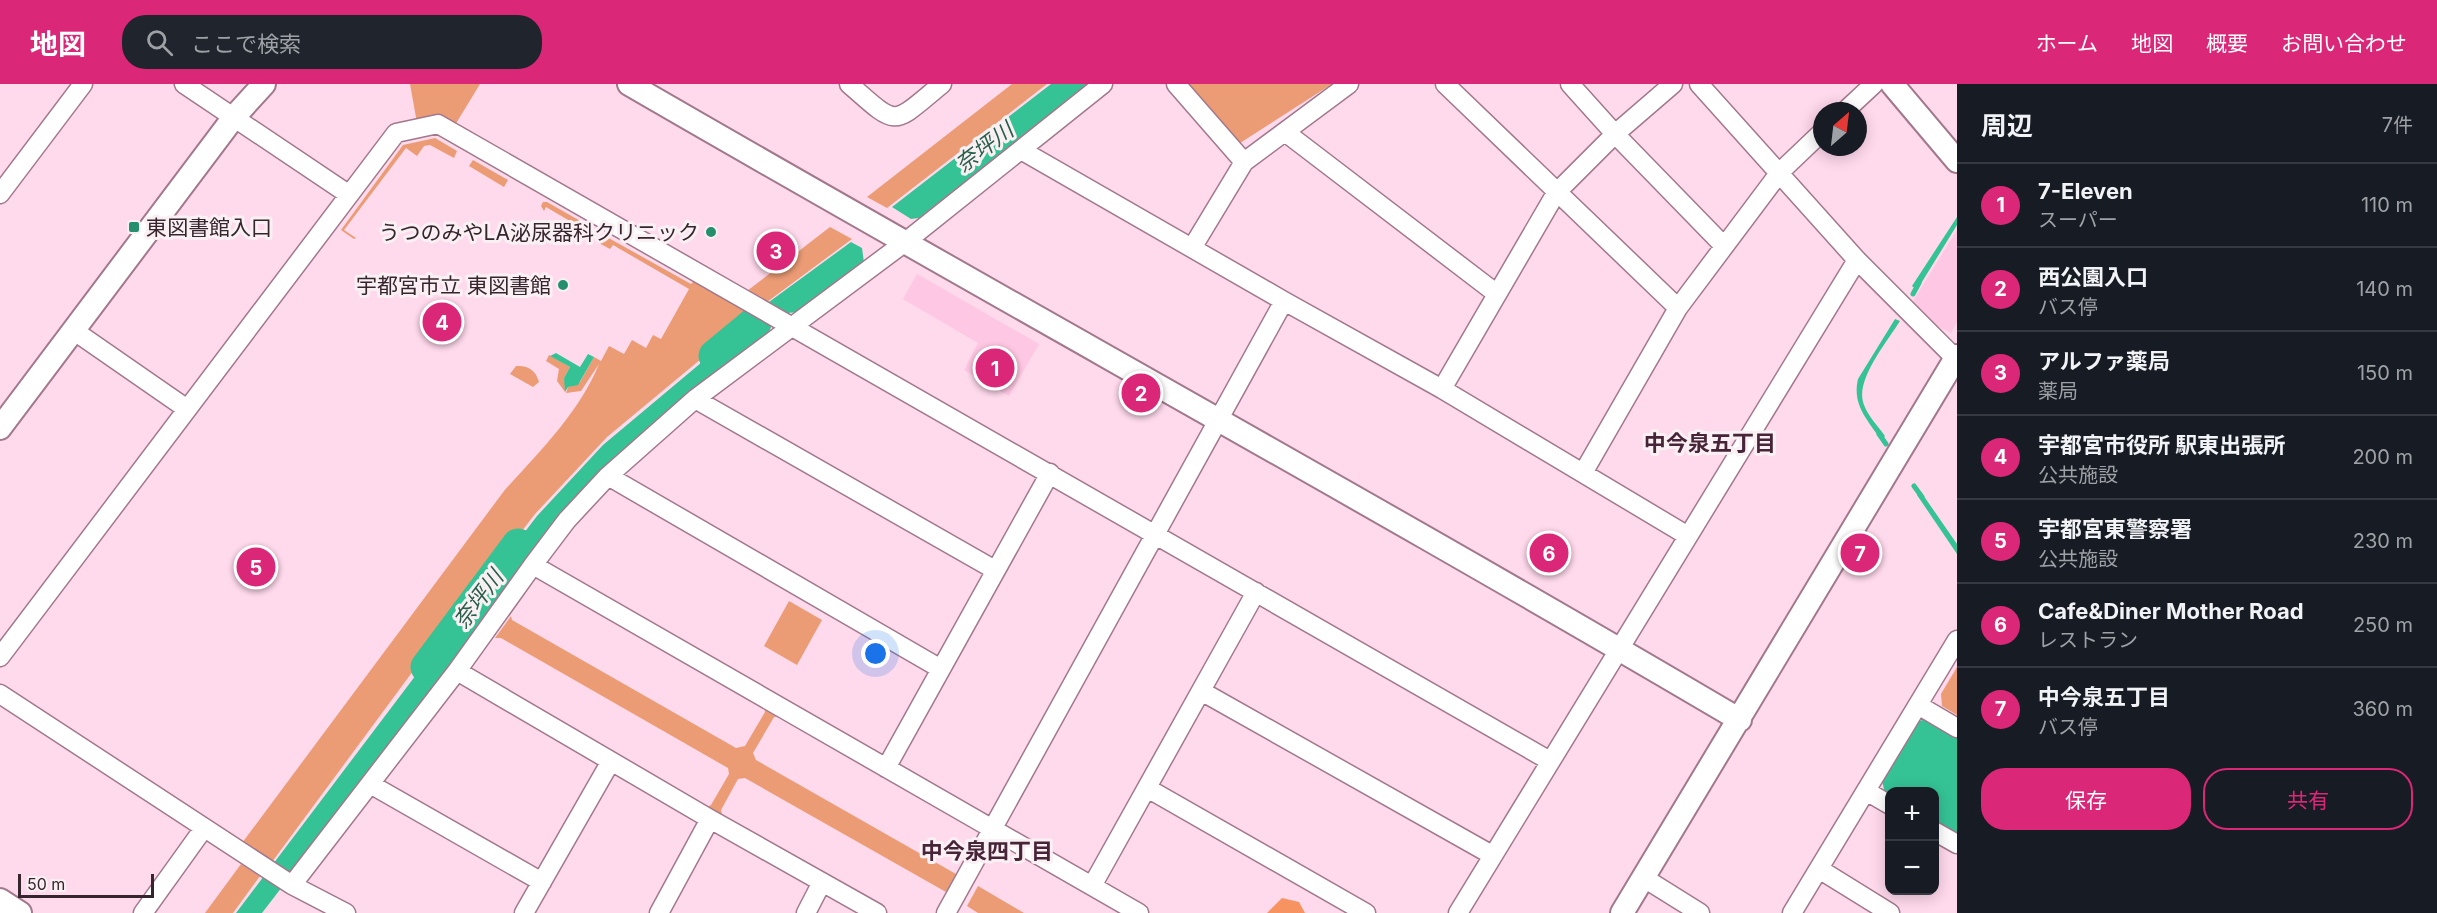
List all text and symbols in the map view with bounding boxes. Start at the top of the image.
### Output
search box [122,15,542,69]
icon: search [143,26,176,59]
text: 地図 [30,27,86,61]
text: ここで検索 [191,31,301,57]
text: ホーム [2036,31,2098,56]
text: 地図 [2131,31,2173,56]
text: 概要 [2206,31,2248,56]
text: お問い合わせ [2281,31,2407,56]
north arrow [1813,102,1867,156]
text: 周辺 [1981,110,2033,141]
text: 7件 [2382,113,2413,137]
water label: 奈坪川 [950,116,1020,177]
text: 7-Eleven [2038,178,2133,204]
text: 1 [1996,193,2005,217]
text: 110 m [2361,193,2413,217]
text: スーパー [2038,208,2118,232]
place label: 東図書館入口 [146,215,272,240]
marker: 東図書館入口 [127,220,141,234]
place label: うつのみやLA泌尿器科クリニック [379,220,699,245]
marker: うつのみやLA泌尿器科クリニック [704,225,718,239]
pin: 3 [756,228,796,274]
text: 西公園入口 [2038,264,2148,290]
place label: 宇都宮市立 東図書館 [356,273,551,298]
text: 2 [1994,277,2007,301]
text: 140 m [2356,277,2413,301]
marker: 宇都宮市立 東図書館 [556,278,570,292]
text: バス停 [2038,295,2098,319]
pin: 4 [422,300,462,344]
pin: 1 [976,346,1014,390]
text: アルファ薬局 [2038,348,2170,374]
text: 3 [1994,361,2007,385]
text: 150 m [2357,361,2413,385]
pin: 2 [1122,370,1160,416]
text: 薬局 [2038,379,2078,403]
district label: 中今泉五丁目 [1644,430,1776,456]
text: 宇都宮市役所 駅東出張所 [2038,432,2285,458]
text: 4 [1994,445,2007,469]
text: 200 m [2352,445,2413,469]
text: 公共施設 [2038,463,2118,487]
text: 宇都宮東警察署 [2038,516,2192,542]
text: 5 [1994,529,2007,553]
text: 230 m [2353,529,2413,553]
pin: 6 [1530,530,1568,576]
pin: 7 [1840,530,1880,576]
pin: 5 [236,544,276,590]
text: 公共施設 [2038,547,2118,571]
water label: 奈坪川 [448,563,509,633]
text: Cafe&Diner Mother Road [2038,598,2304,624]
text: 6 [1994,613,2007,637]
text: 250 m [2353,613,2413,637]
text: レストラン [2038,628,2138,652]
your location [861,639,890,668]
text: 中今泉五丁目 [2038,684,2170,710]
text: 7 [1995,697,2006,721]
text: 360 m [2352,697,2413,721]
text: バス停 [2038,715,2098,739]
button: 保存 [1981,768,2191,830]
button: 共有 [2203,768,2413,830]
map controls [1885,787,1939,895]
button: + [1885,787,1939,841]
district label: 中今泉四丁目 [921,838,1053,864]
button: − [1885,841,1939,895]
scale bar [18,871,154,898]
text: 50 m [27,874,65,894]

